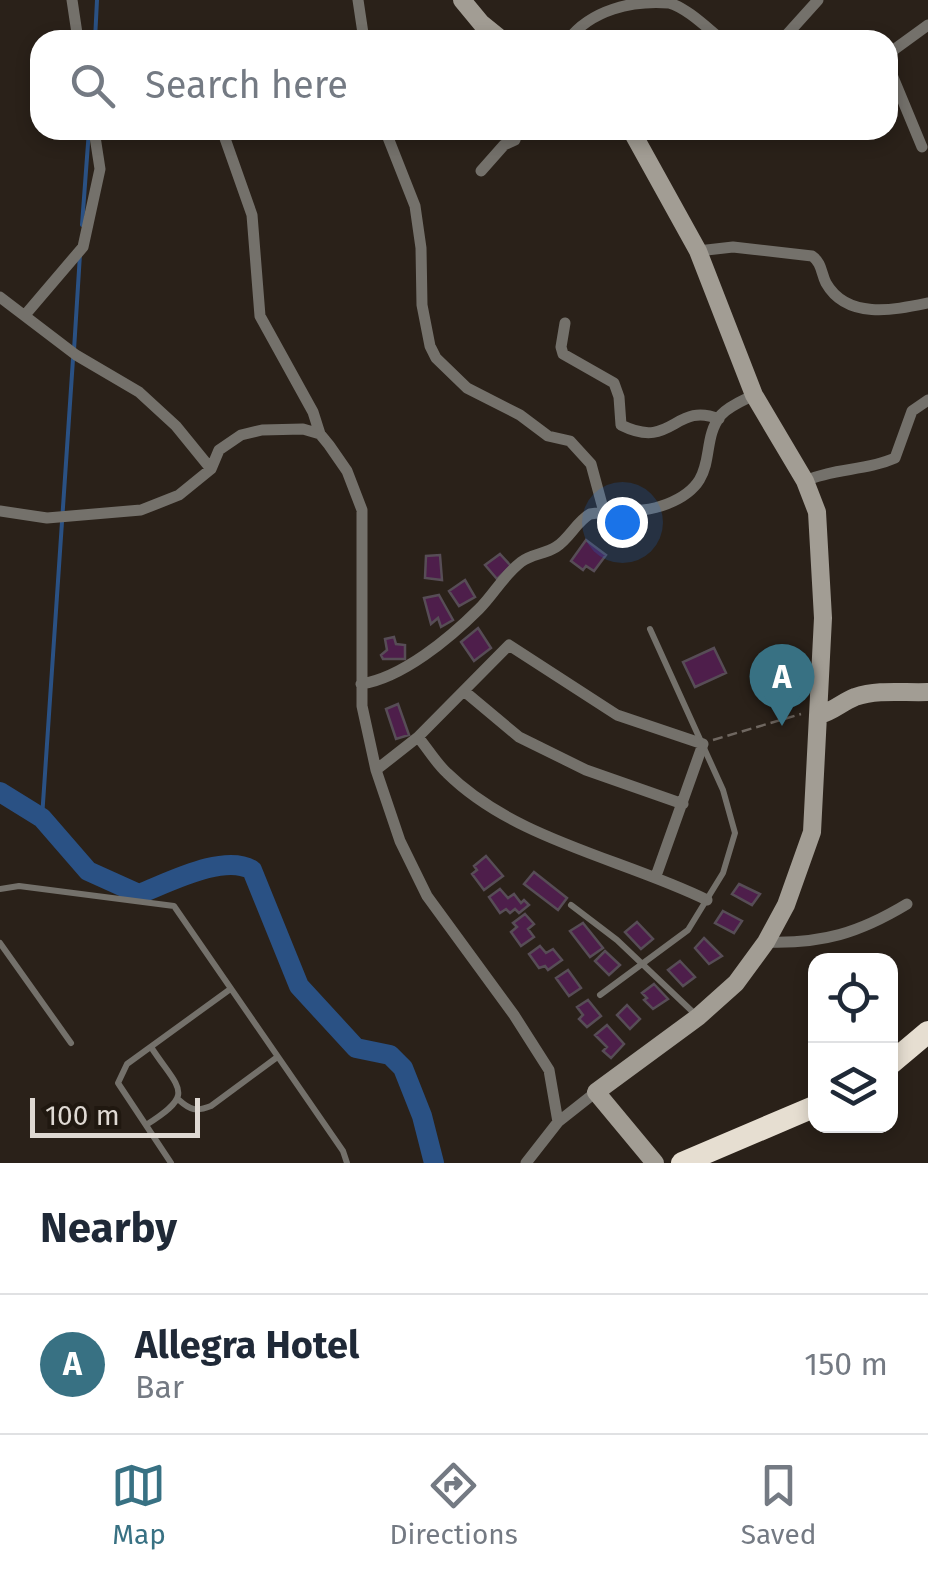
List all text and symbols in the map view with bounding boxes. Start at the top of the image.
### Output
search box [30,30,898,140]
icon: search [65,58,120,113]
text: Search here [145,62,348,108]
your location [597,497,648,548]
pin: A [750,644,814,726]
map controls [808,953,898,1133]
button: locate [808,953,898,1043]
button: layers [808,1043,898,1133]
scale bar [30,1093,200,1138]
text: 100 m [45,1099,120,1132]
text: Nearby [40,1203,177,1253]
text: Allegra Hotel [135,1322,359,1368]
text: A [63,1345,82,1383]
text: 150 m [804,1345,888,1383]
text: Bar [135,1368,184,1406]
tab: Map [111,1458,166,1551]
tab: Directions [389,1458,518,1551]
tab: Saved [741,1458,817,1551]

